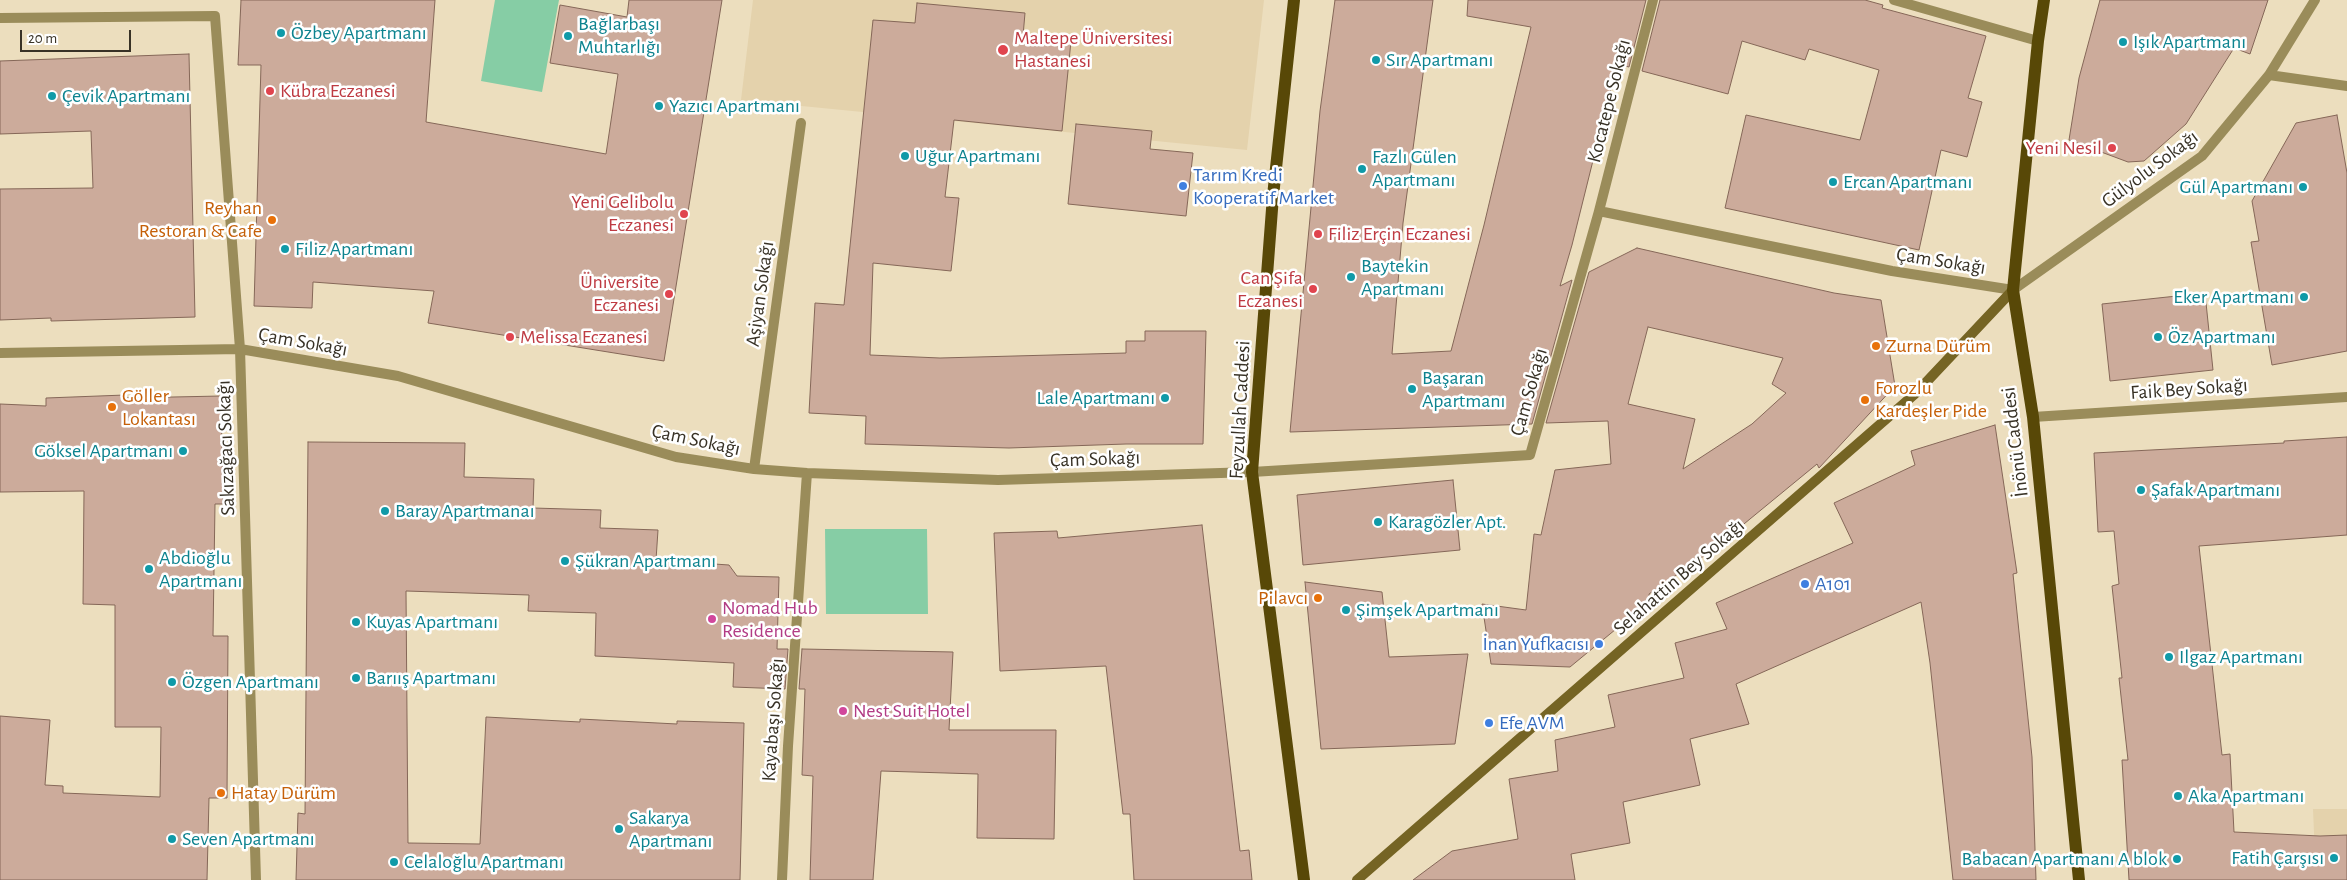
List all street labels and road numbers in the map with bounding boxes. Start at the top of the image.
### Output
street label: Kocatepe Sokağı [1582,37,1636,165]
street label: Gülyolu Sokağı [2097,125,2203,213]
street label: Aşiyan Sokağı [741,240,779,348]
street label: Çam Sokağı [1895,242,1987,280]
street label: Çam Sokağı [257,322,349,362]
street label: Feyzullah Caddesi [1224,340,1256,480]
street label: Çam Sokağı [1505,345,1553,439]
street label: Faik Bey Sokağı [2130,373,2248,405]
street label: Sakızağacı Sokağı [212,380,240,516]
street label: İnönü Caddesi [1996,386,2034,498]
street label: Çam Sokağı [649,419,743,461]
street label: Çam Sokağı [1050,445,1140,473]
street label: Selahattin Bey Sokağı [1608,513,1750,641]
street label: Kayabaşı Sokağı [757,657,789,783]

